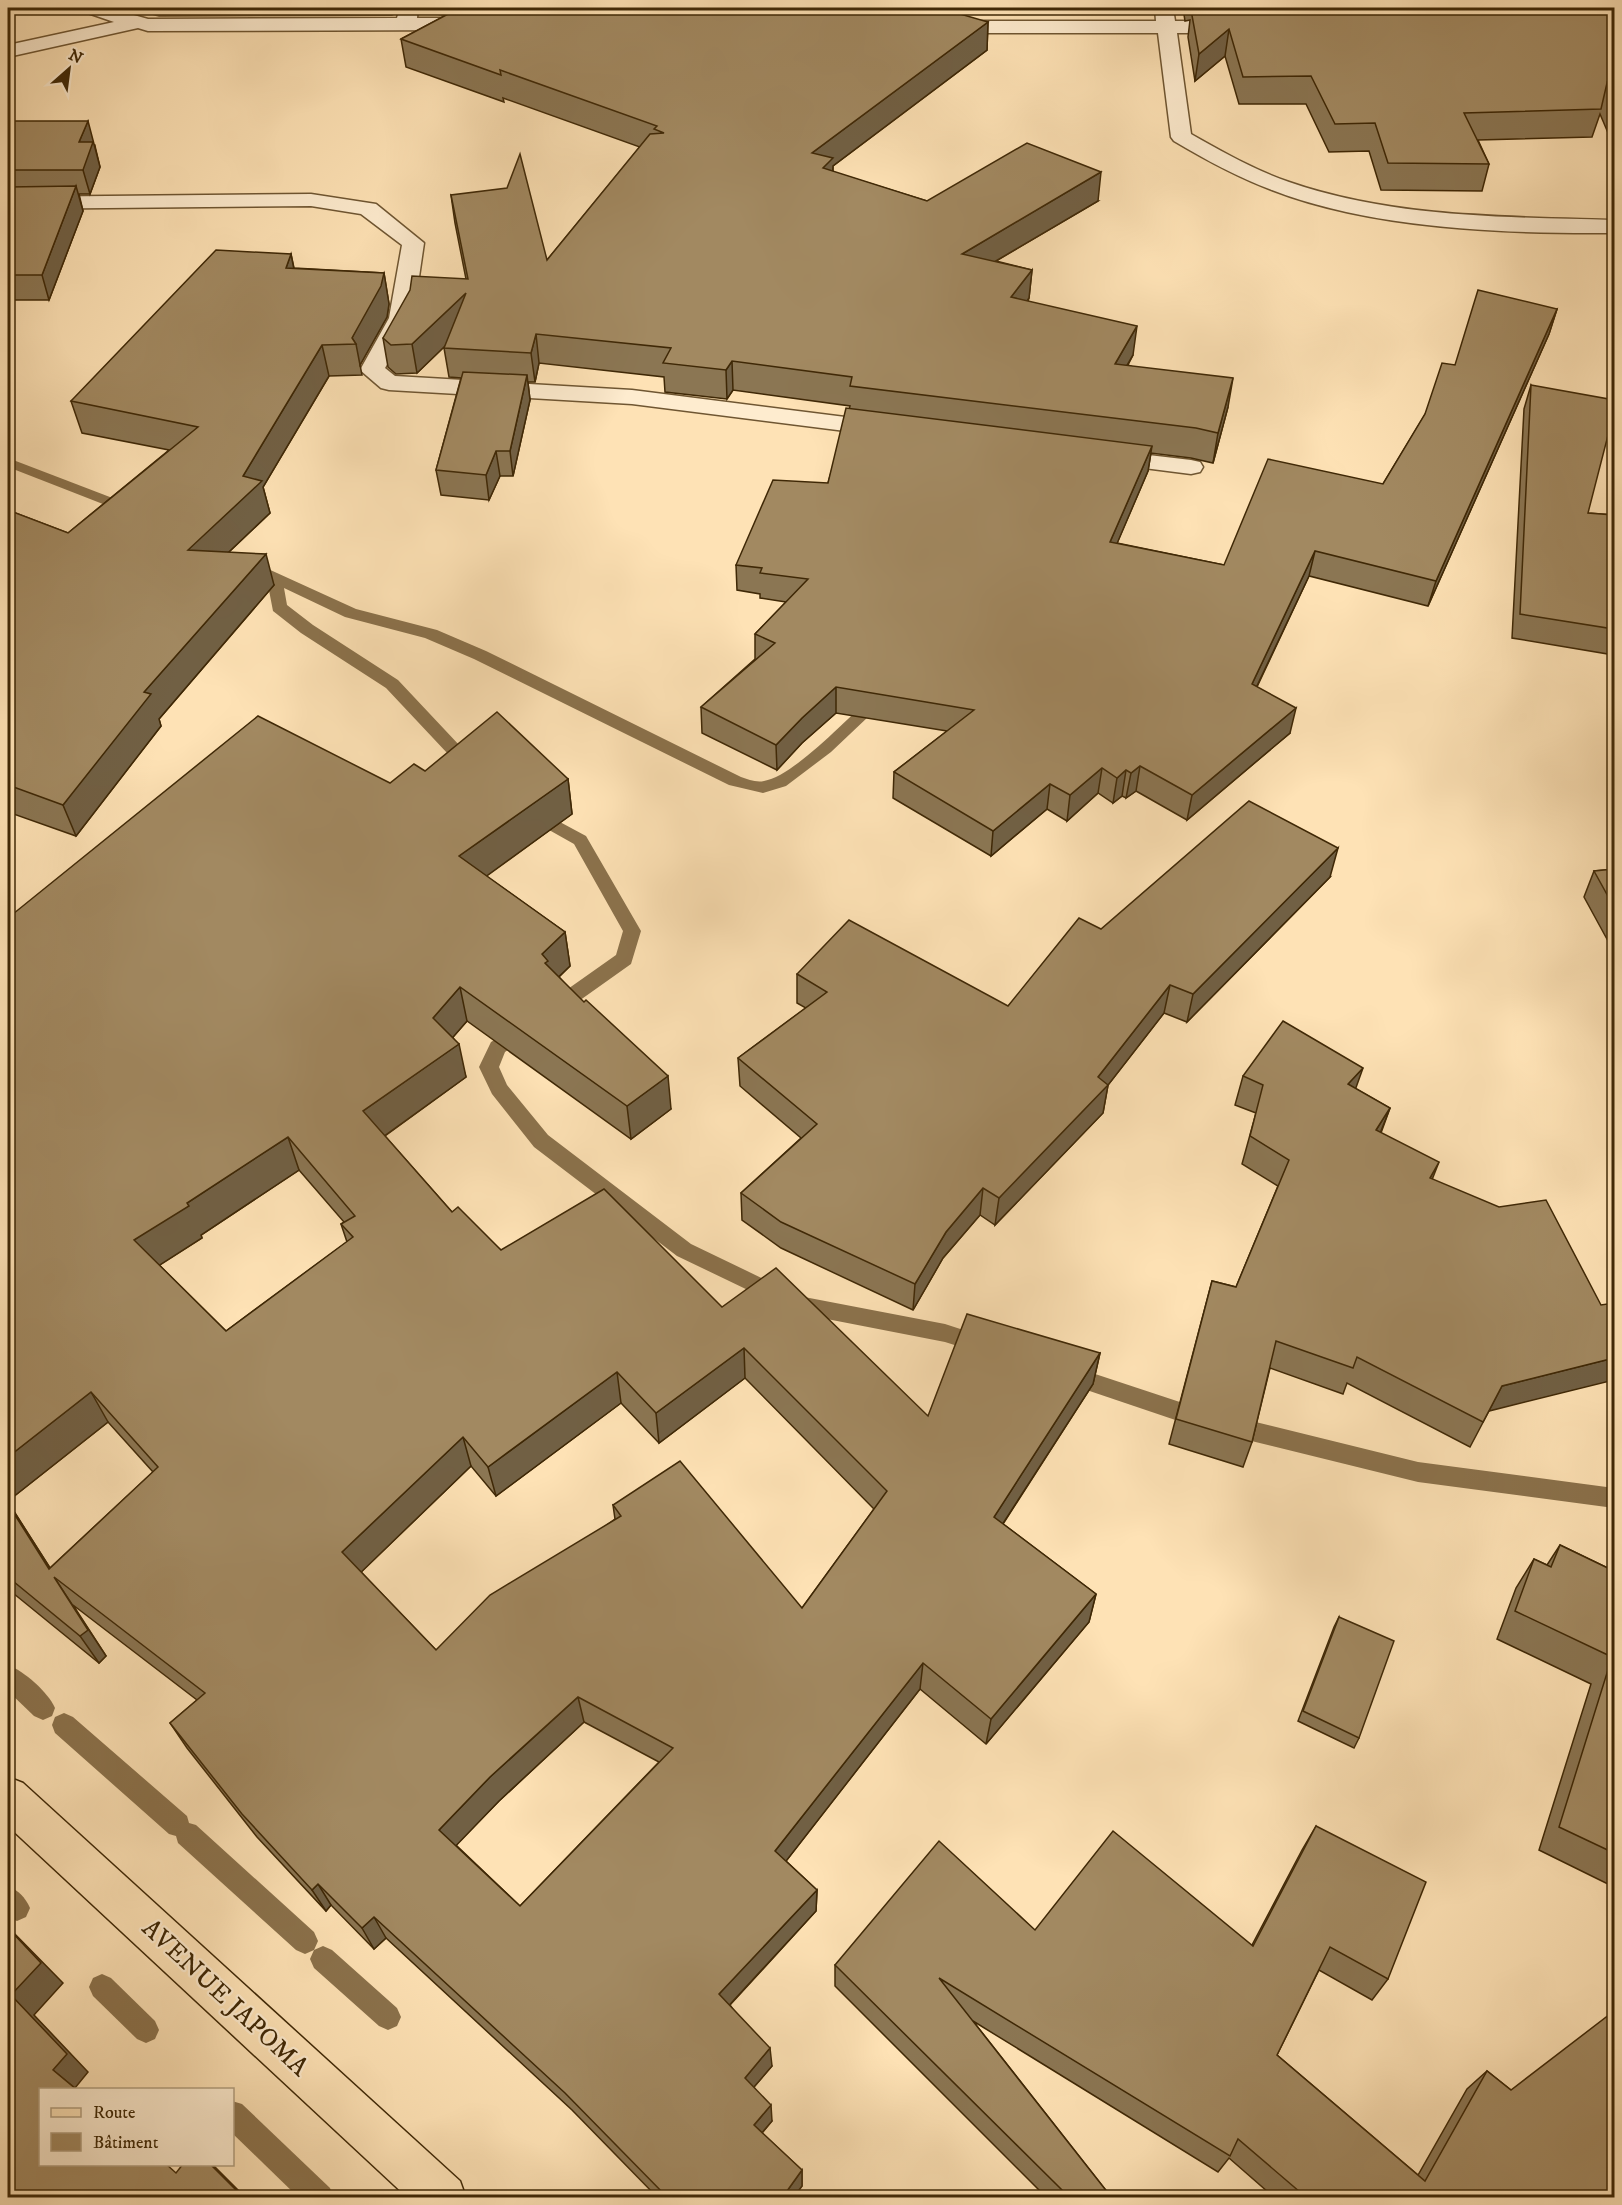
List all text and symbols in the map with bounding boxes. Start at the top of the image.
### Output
north arrow [39,39,99,99]
text: N [65,45,86,69]
street label: AVENUE JAPOMA [135,1912,316,2084]
legend [39,2088,234,2166]
text: Route [93,2102,136,2124]
text: Bâtiment [93,2132,159,2154]

